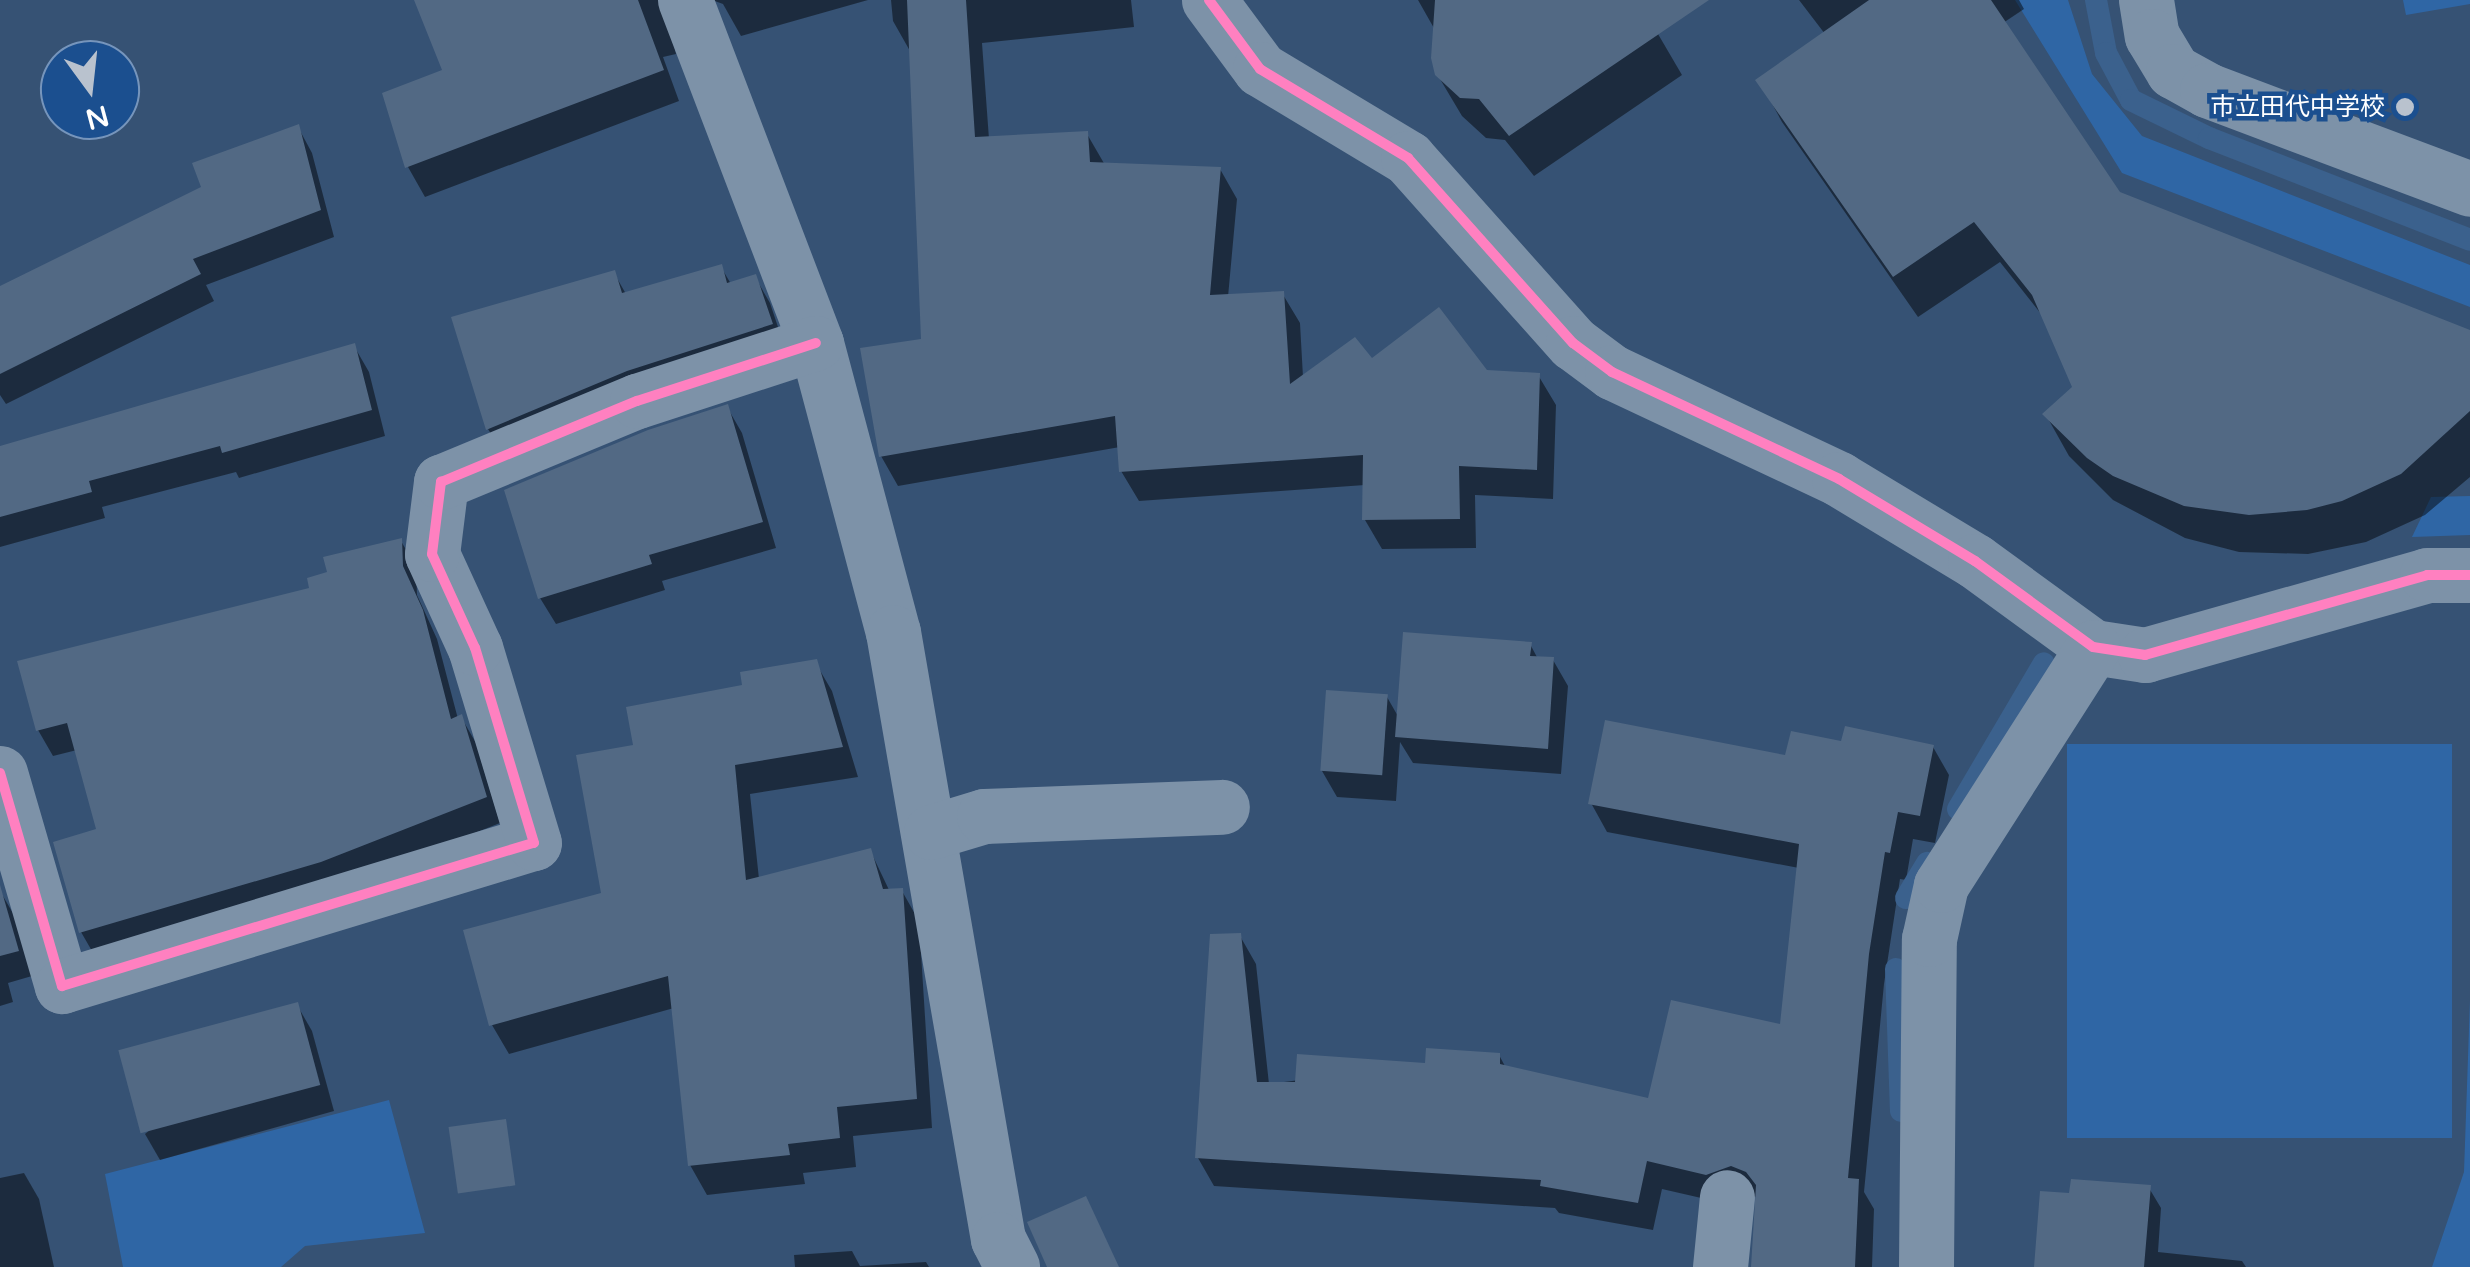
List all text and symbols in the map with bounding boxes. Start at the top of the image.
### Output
north arrow [40,40,140,140]
place label: 市立田代中学校 [2210,92,2385,122]
marker: 市立田代中学校 [2394,96,2416,118]
text: N [82,98,113,136]

